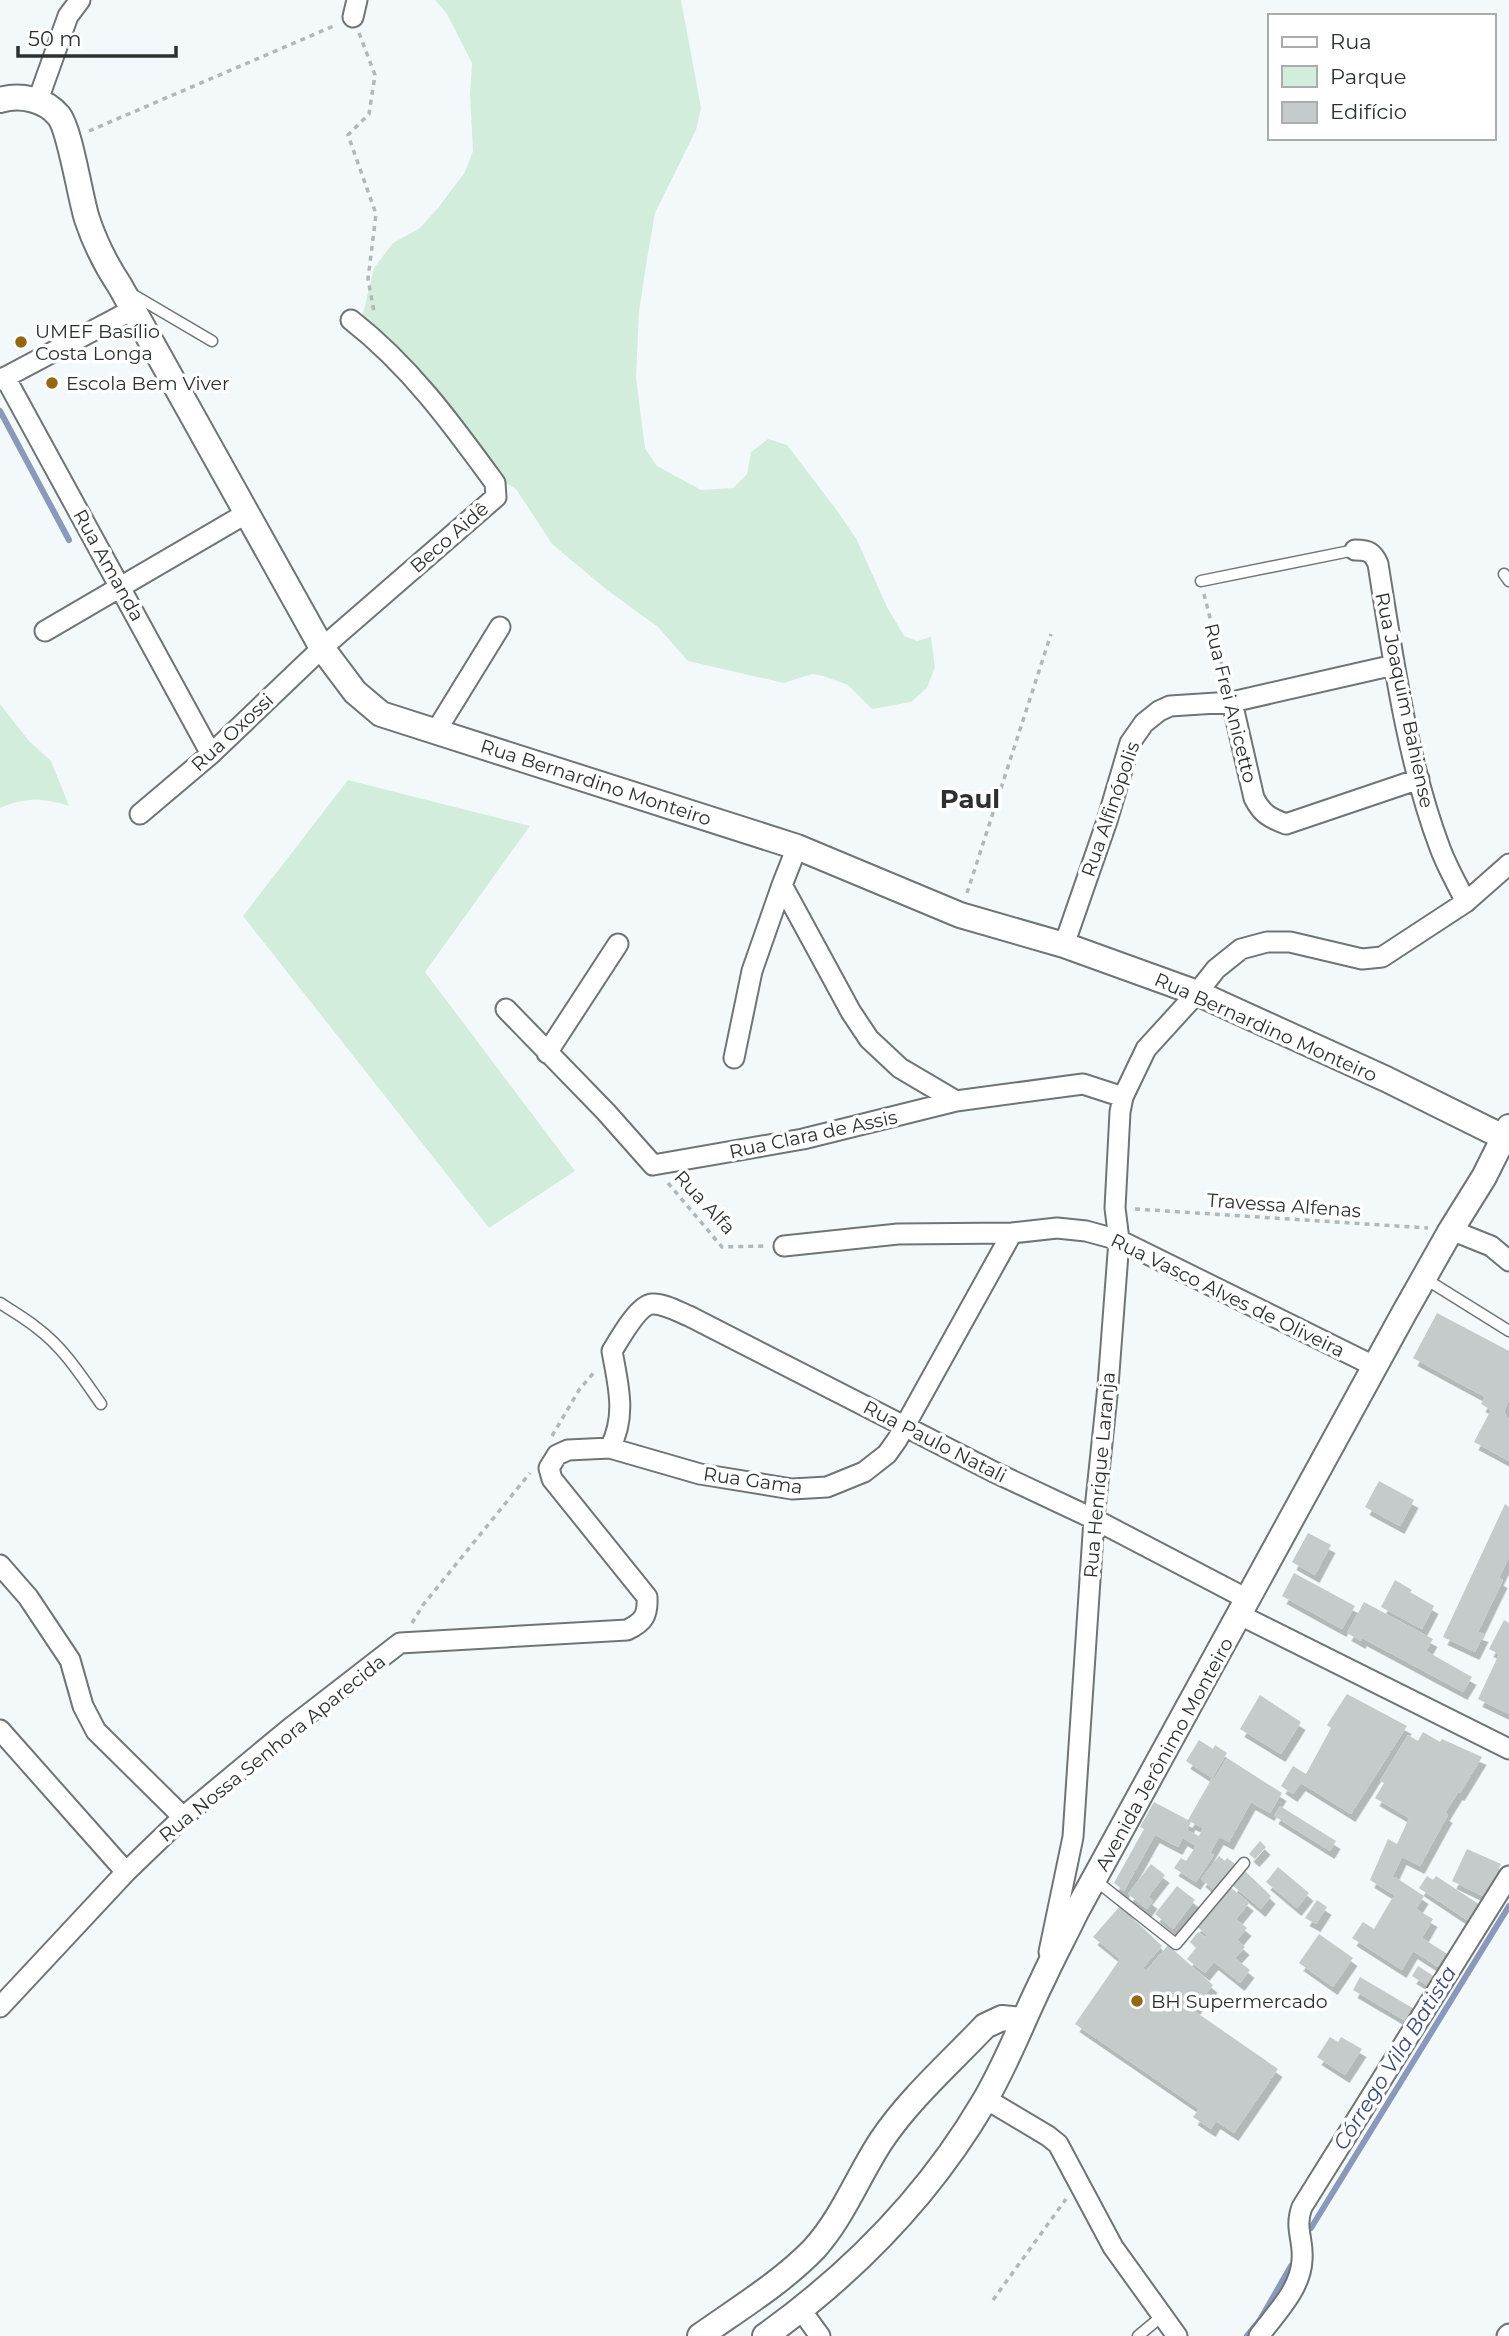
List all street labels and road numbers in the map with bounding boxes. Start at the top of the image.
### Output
street label: Beco Aidê [405,497,493,578]
street label: Rua Amanda [68,505,149,625]
street label: Rua Joaquim Bahiense [1370,590,1439,810]
street label: Rua Frei Anicetto [1200,621,1262,785]
street label: Rua Oxossi [187,689,278,776]
street label: Rua Bernardino Monteiro [478,734,714,831]
street label: Rua Alfinópolis [1077,738,1144,880]
street label: Rua Bernardino Monteiro [1151,968,1381,1087]
street label: Rua Clara de Assis [727,1105,899,1164]
street label: Rua Alfa [669,1166,740,1239]
street label: Travessa Alfenas [1206,1189,1362,1222]
street label: Rua Vasco Alves de Oliveira [1107,1229,1349,1362]
street label: Rua Henrique Laranja [1079,1371,1120,1579]
street label: Rua Paulo Natali [859,1395,1010,1487]
street label: Rua Gama [702,1462,804,1499]
street label: Avenida Jerônimo Monteiro [1091,1634,1238,1875]
street label: Rua Nossa Senhora Aparecida [154,1650,390,1847]

